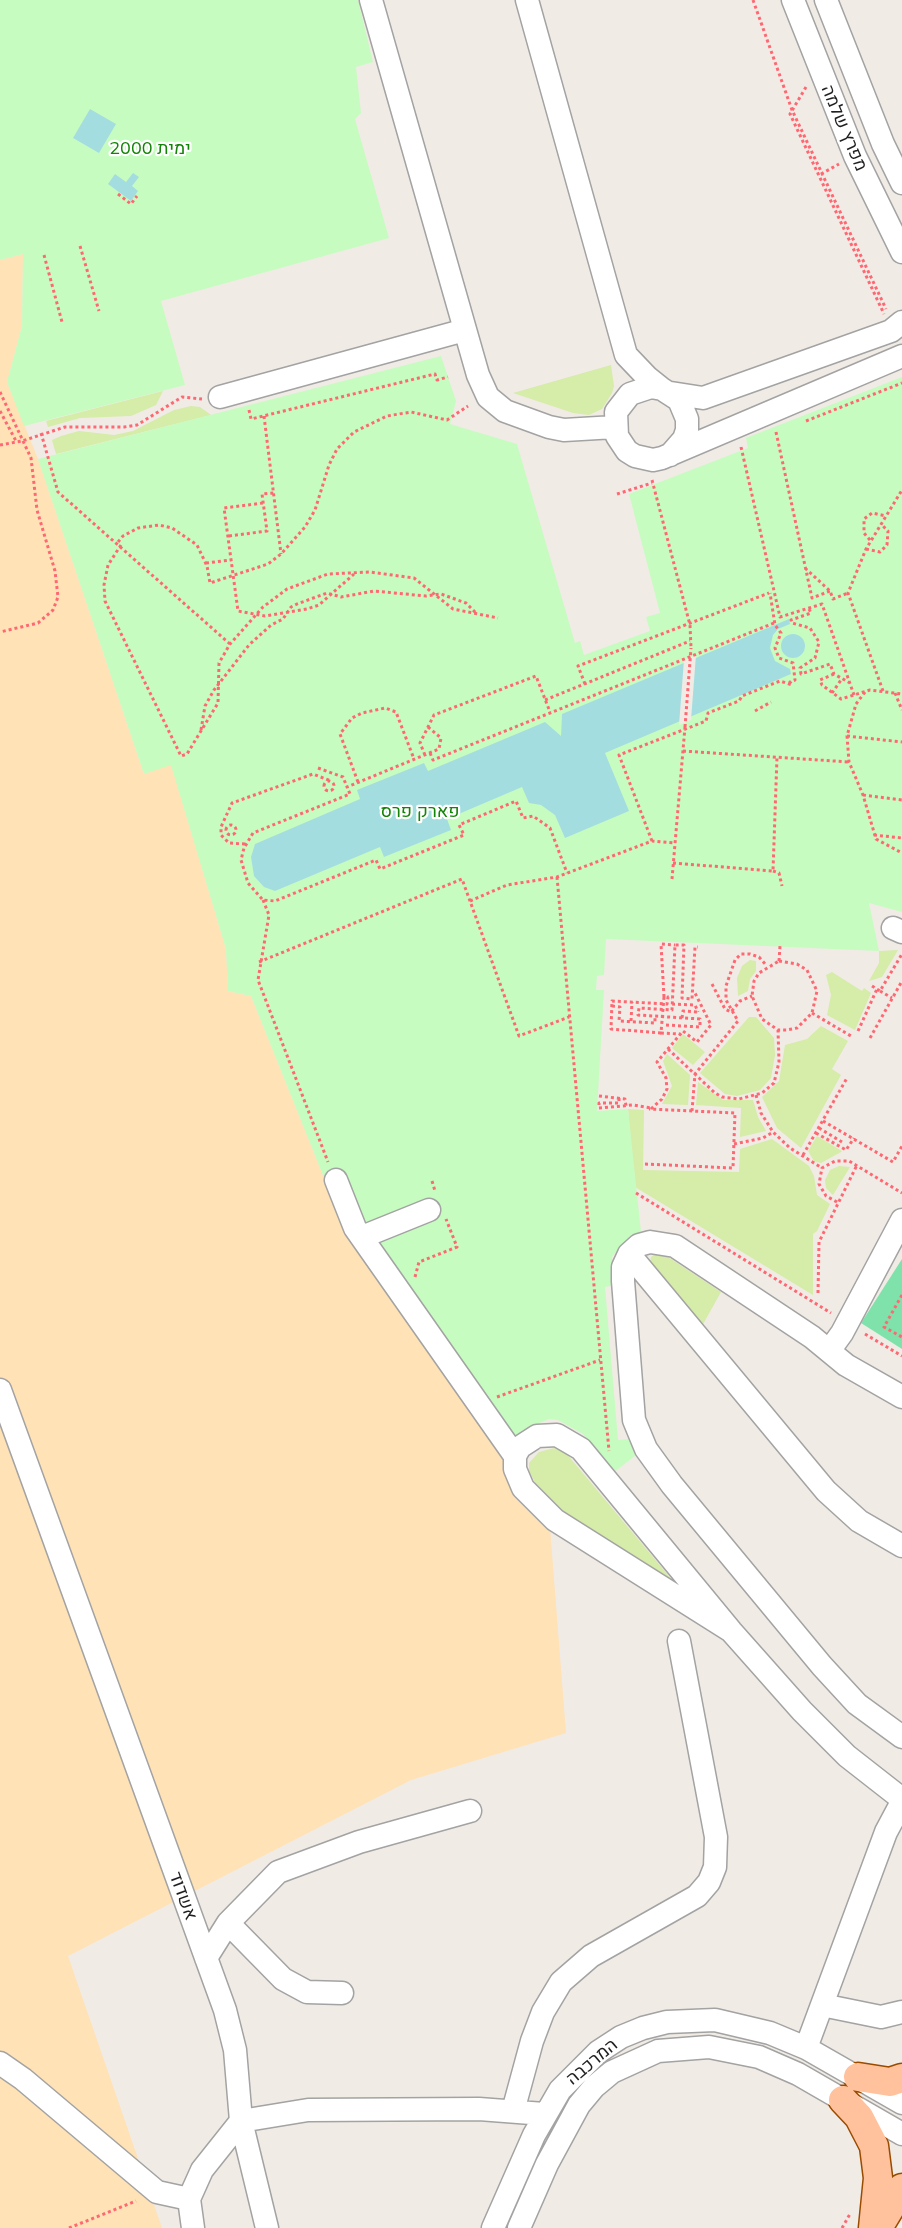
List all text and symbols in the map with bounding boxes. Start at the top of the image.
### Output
street label: מפרץ שלמה [816,82,872,174]
park label: ימית 2000 [109,138,191,160]
park label: פארק פרס [380,801,460,823]
street label: אשדוד [164,1869,202,1923]
street label: המרכבה [562,2034,622,2090]

